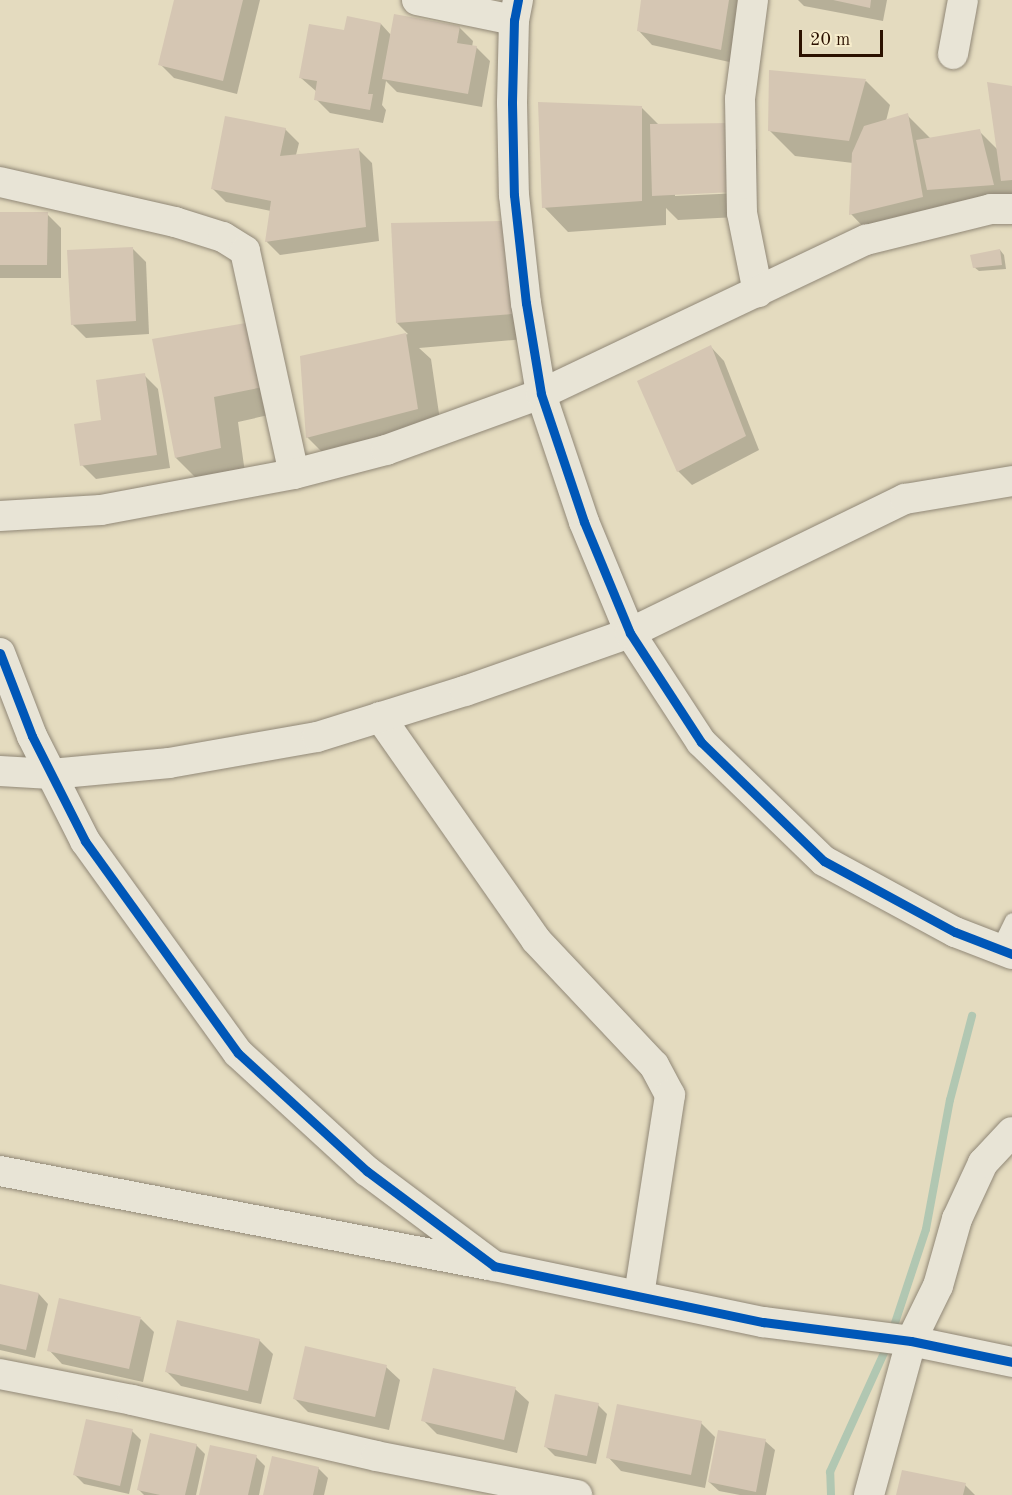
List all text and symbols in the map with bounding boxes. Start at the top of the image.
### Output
scale bar [802,18,886,56]
text: 20 m [810,31,850,49]

